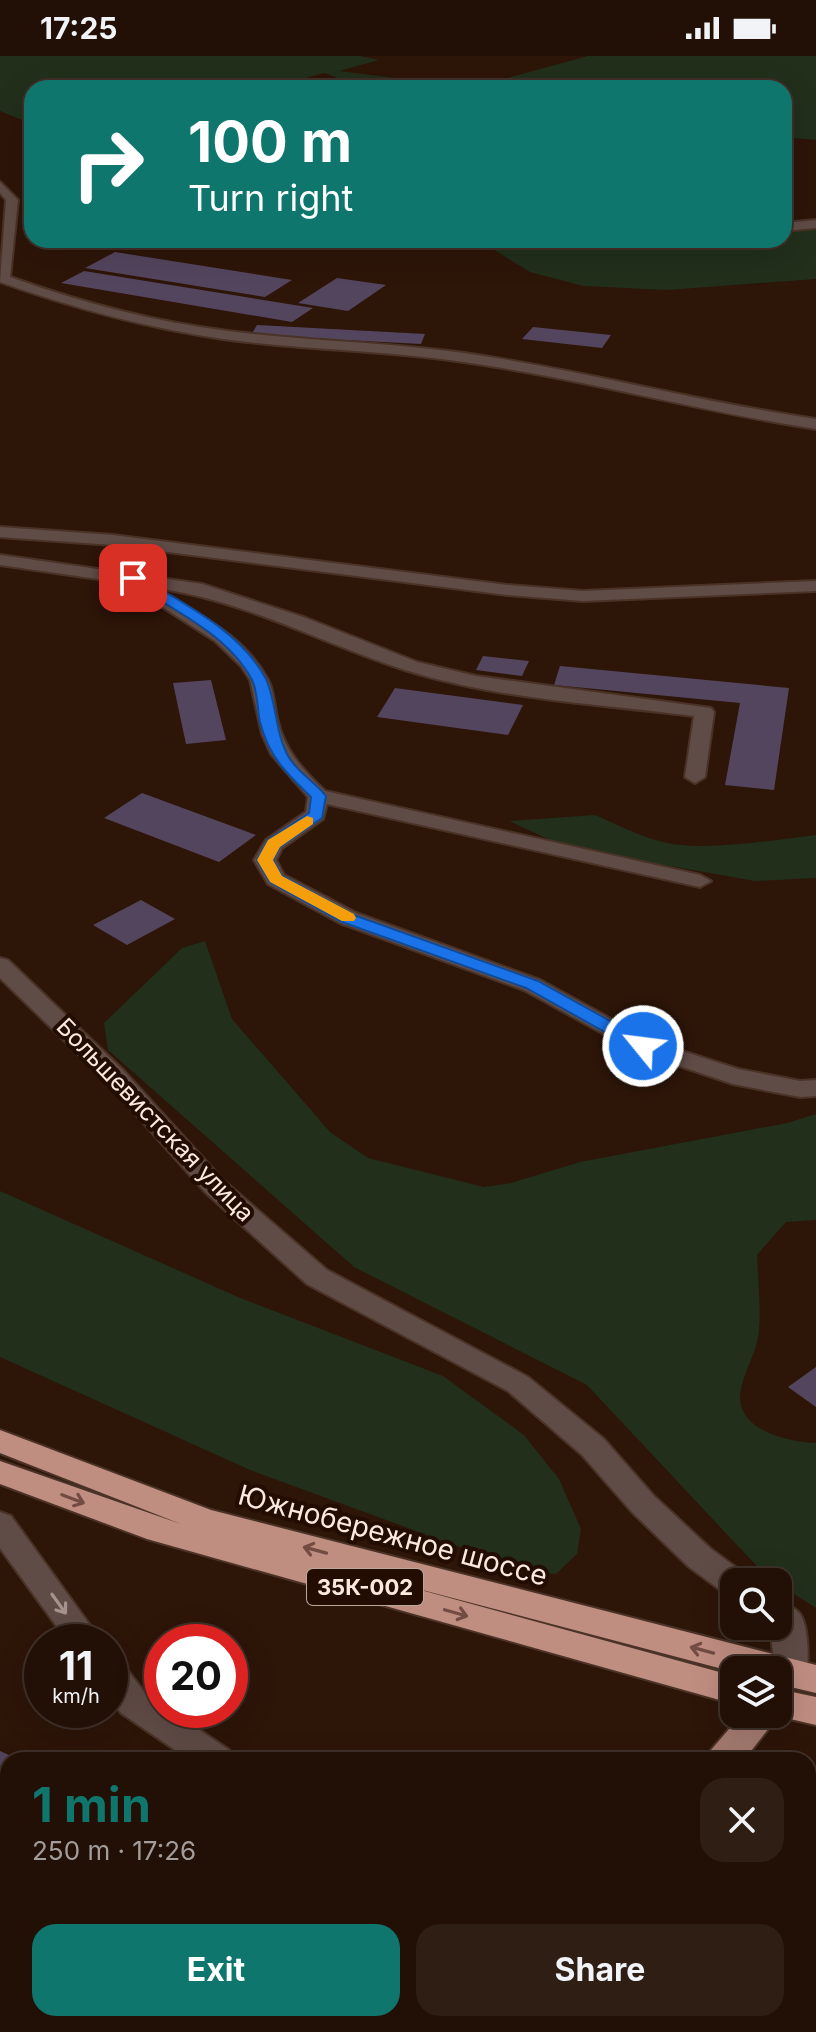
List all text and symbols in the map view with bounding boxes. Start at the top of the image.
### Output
text: 17:25 [40,10,117,46]
text: 100 m [188,108,352,176]
icon: right [56,112,160,216]
text: Turn right [188,176,353,220]
pin [99,544,167,612]
icon: arrive [111,556,155,600]
position arrow [601,1004,685,1088]
street label: Большевистская улица [51,1012,260,1227]
street label: Южнобережное шоссе [235,1477,551,1593]
one-way arrow [60,1493,85,1507]
one-way arrow [302,1541,328,1556]
map controls [720,1568,792,1728]
button: search [720,1568,792,1640]
road number: 35К-002 [307,1569,423,1605]
one-way arrow [51,1592,67,1614]
one-way arrow [443,1606,469,1621]
speed limit sign: 20 [144,1624,248,1728]
text: 11 [59,1641,93,1690]
one-way arrow [690,1642,715,1657]
button: layers [720,1656,792,1728]
text: km/h [52,1684,100,1708]
text: 1 min [32,1775,151,1834]
button: close [700,1778,784,1862]
text: 250 m · 17:26 [32,1835,196,1866]
button: Exit [32,1924,400,2016]
button: Share [416,1924,784,2016]

